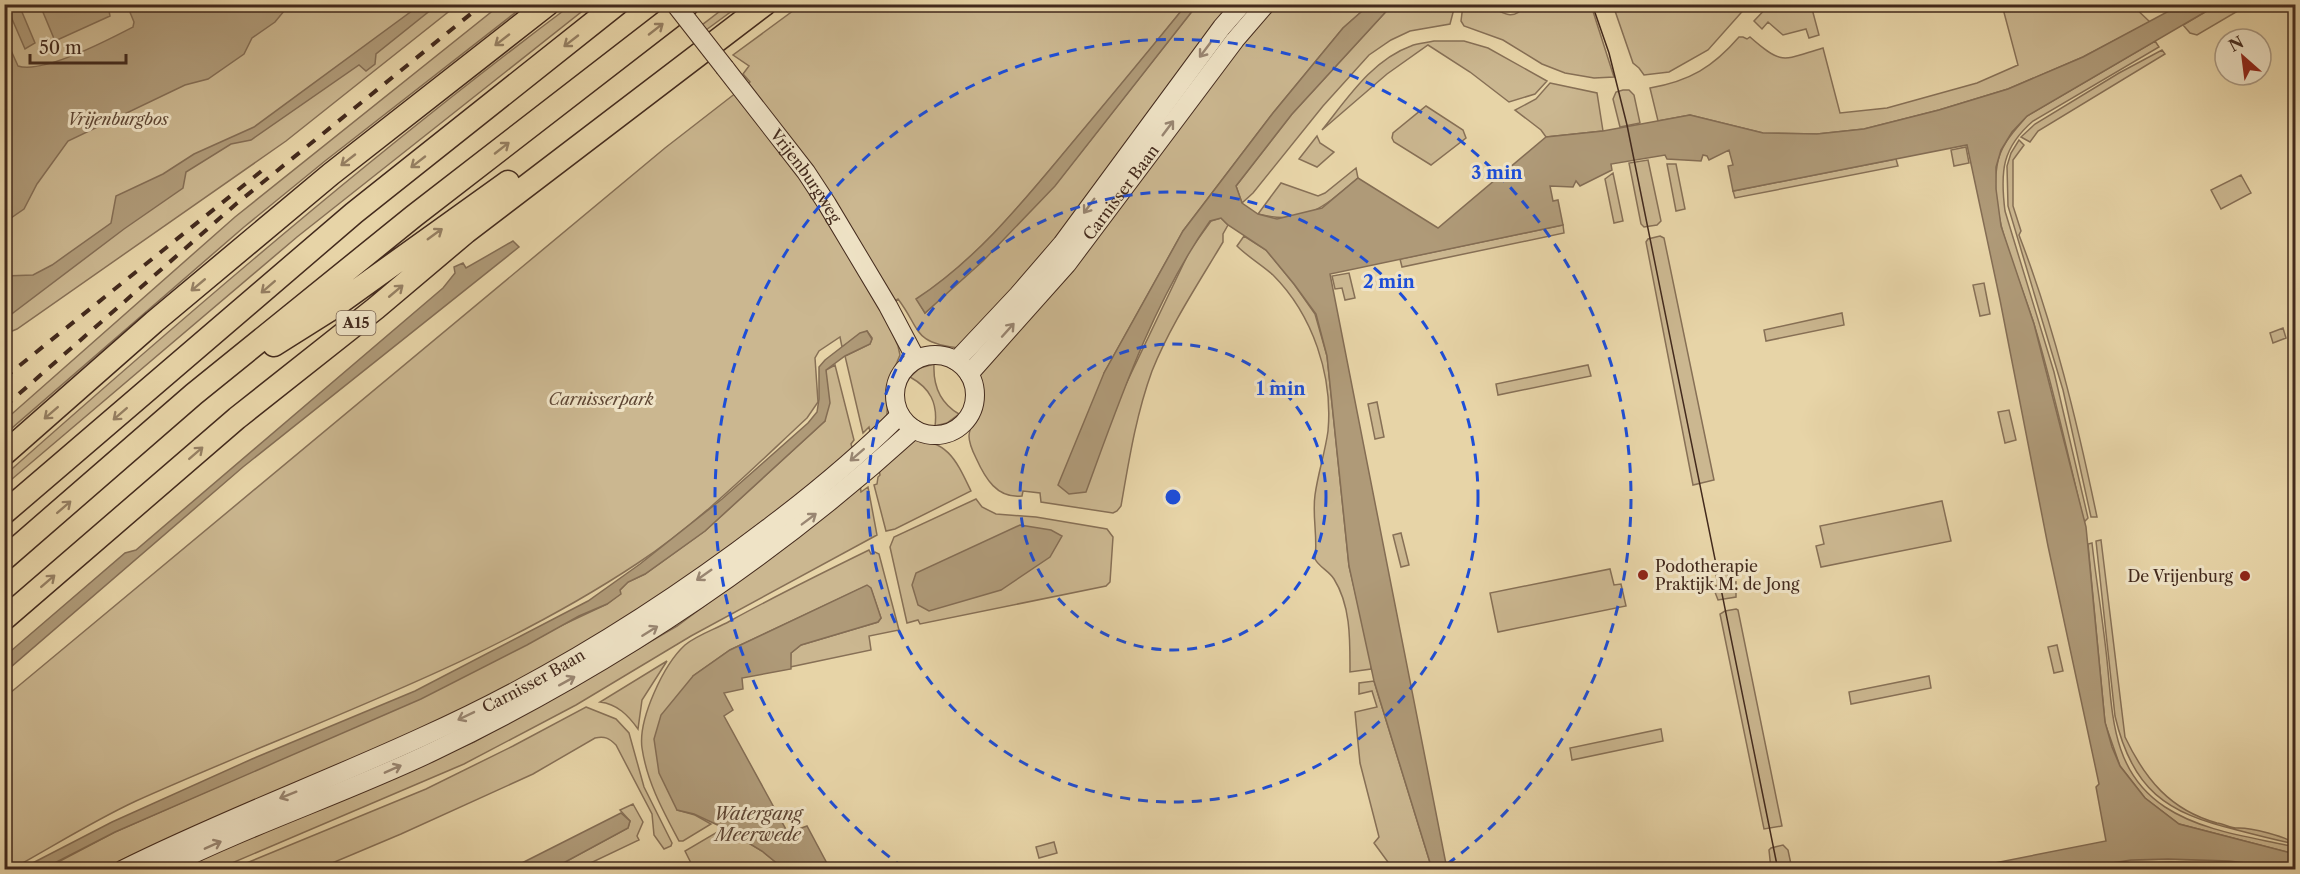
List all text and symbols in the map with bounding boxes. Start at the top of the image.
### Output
one-way arrow [648,23,664,36]
scale bar [30,27,126,65]
north arrow [2213,27,2273,87]
text: N [2225,32,2247,56]
one-way arrow [494,34,510,47]
one-way arrow [563,34,579,47]
text: 50 m [39,37,82,59]
one-way arrow [1199,41,1211,57]
park label: Vrijenburgbos [67,109,169,129]
one-way arrow [1161,121,1174,137]
street label: Vrijenburgweg [766,124,846,227]
street label: Carnisser Baan [1079,141,1163,244]
one-way arrow [494,142,510,155]
one-way arrow [340,154,356,167]
one-way arrow [411,156,427,169]
text: 3 min [1471,162,1523,184]
one-way arrow [1083,198,1095,214]
one-way arrow [426,228,442,240]
text: 2 min [1363,271,1416,293]
one-way arrow [191,278,206,292]
one-way arrow [261,280,276,294]
one-way arrow [388,284,404,297]
road number: A15 [336,311,376,335]
one-way arrow [1001,323,1015,338]
text: 1 min [1256,378,1306,400]
park label: Carnisserpark [548,389,654,409]
one-way arrow [44,406,59,420]
one-way arrow [112,407,128,420]
one-way arrow [188,446,203,460]
one-way arrow [850,448,865,462]
centre of rings [1163,487,1183,507]
one-way arrow [57,500,72,514]
one-way arrow [801,512,817,525]
place label: Podotherapie Praktijk M. de Jong [1655,556,1800,594]
place label: De Vrijenburg [2127,566,2234,586]
marker: Podotherapie Praktijk M. de Jong [1636,568,1650,582]
one-way arrow [696,569,712,581]
marker: De Vrijenburg [2238,569,2252,583]
one-way arrow [40,574,55,588]
one-way arrow [641,625,658,637]
street label: Carnisser Baan [479,644,588,717]
one-way arrow [558,675,575,687]
one-way arrow [457,711,475,722]
one-way arrow [383,763,401,774]
one-way arrow [279,790,297,801]
water label: Watergang Meerwede [713,803,804,846]
one-way arrow [204,839,222,851]

